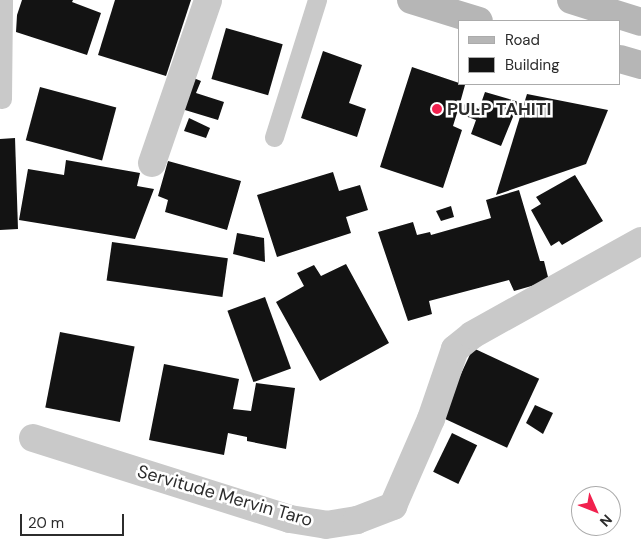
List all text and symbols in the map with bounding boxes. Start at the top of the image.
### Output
legend [458,20,621,85]
text: Road [505,30,540,50]
text: Building [505,55,560,75]
place label: PULP TAHITI [447,98,551,120]
marker: PULP TAHITI [431,103,443,115]
street label: Servitude Mervin Taro [135,461,315,531]
north arrow [571,486,621,536]
scale bar [22,504,126,536]
text: N [596,511,616,531]
text: 20 m [28,513,64,533]

